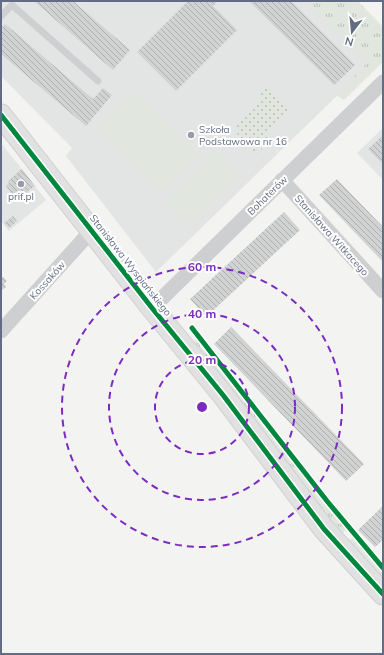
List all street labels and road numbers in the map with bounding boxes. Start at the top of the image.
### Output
street label: Bohaterów [244,173,290,218]
street label: Stanisława Witkacego [292,192,372,279]
street label: Stanisława Wyspiańskiego [87,212,174,319]
street label: Kossaków [27,258,68,302]

